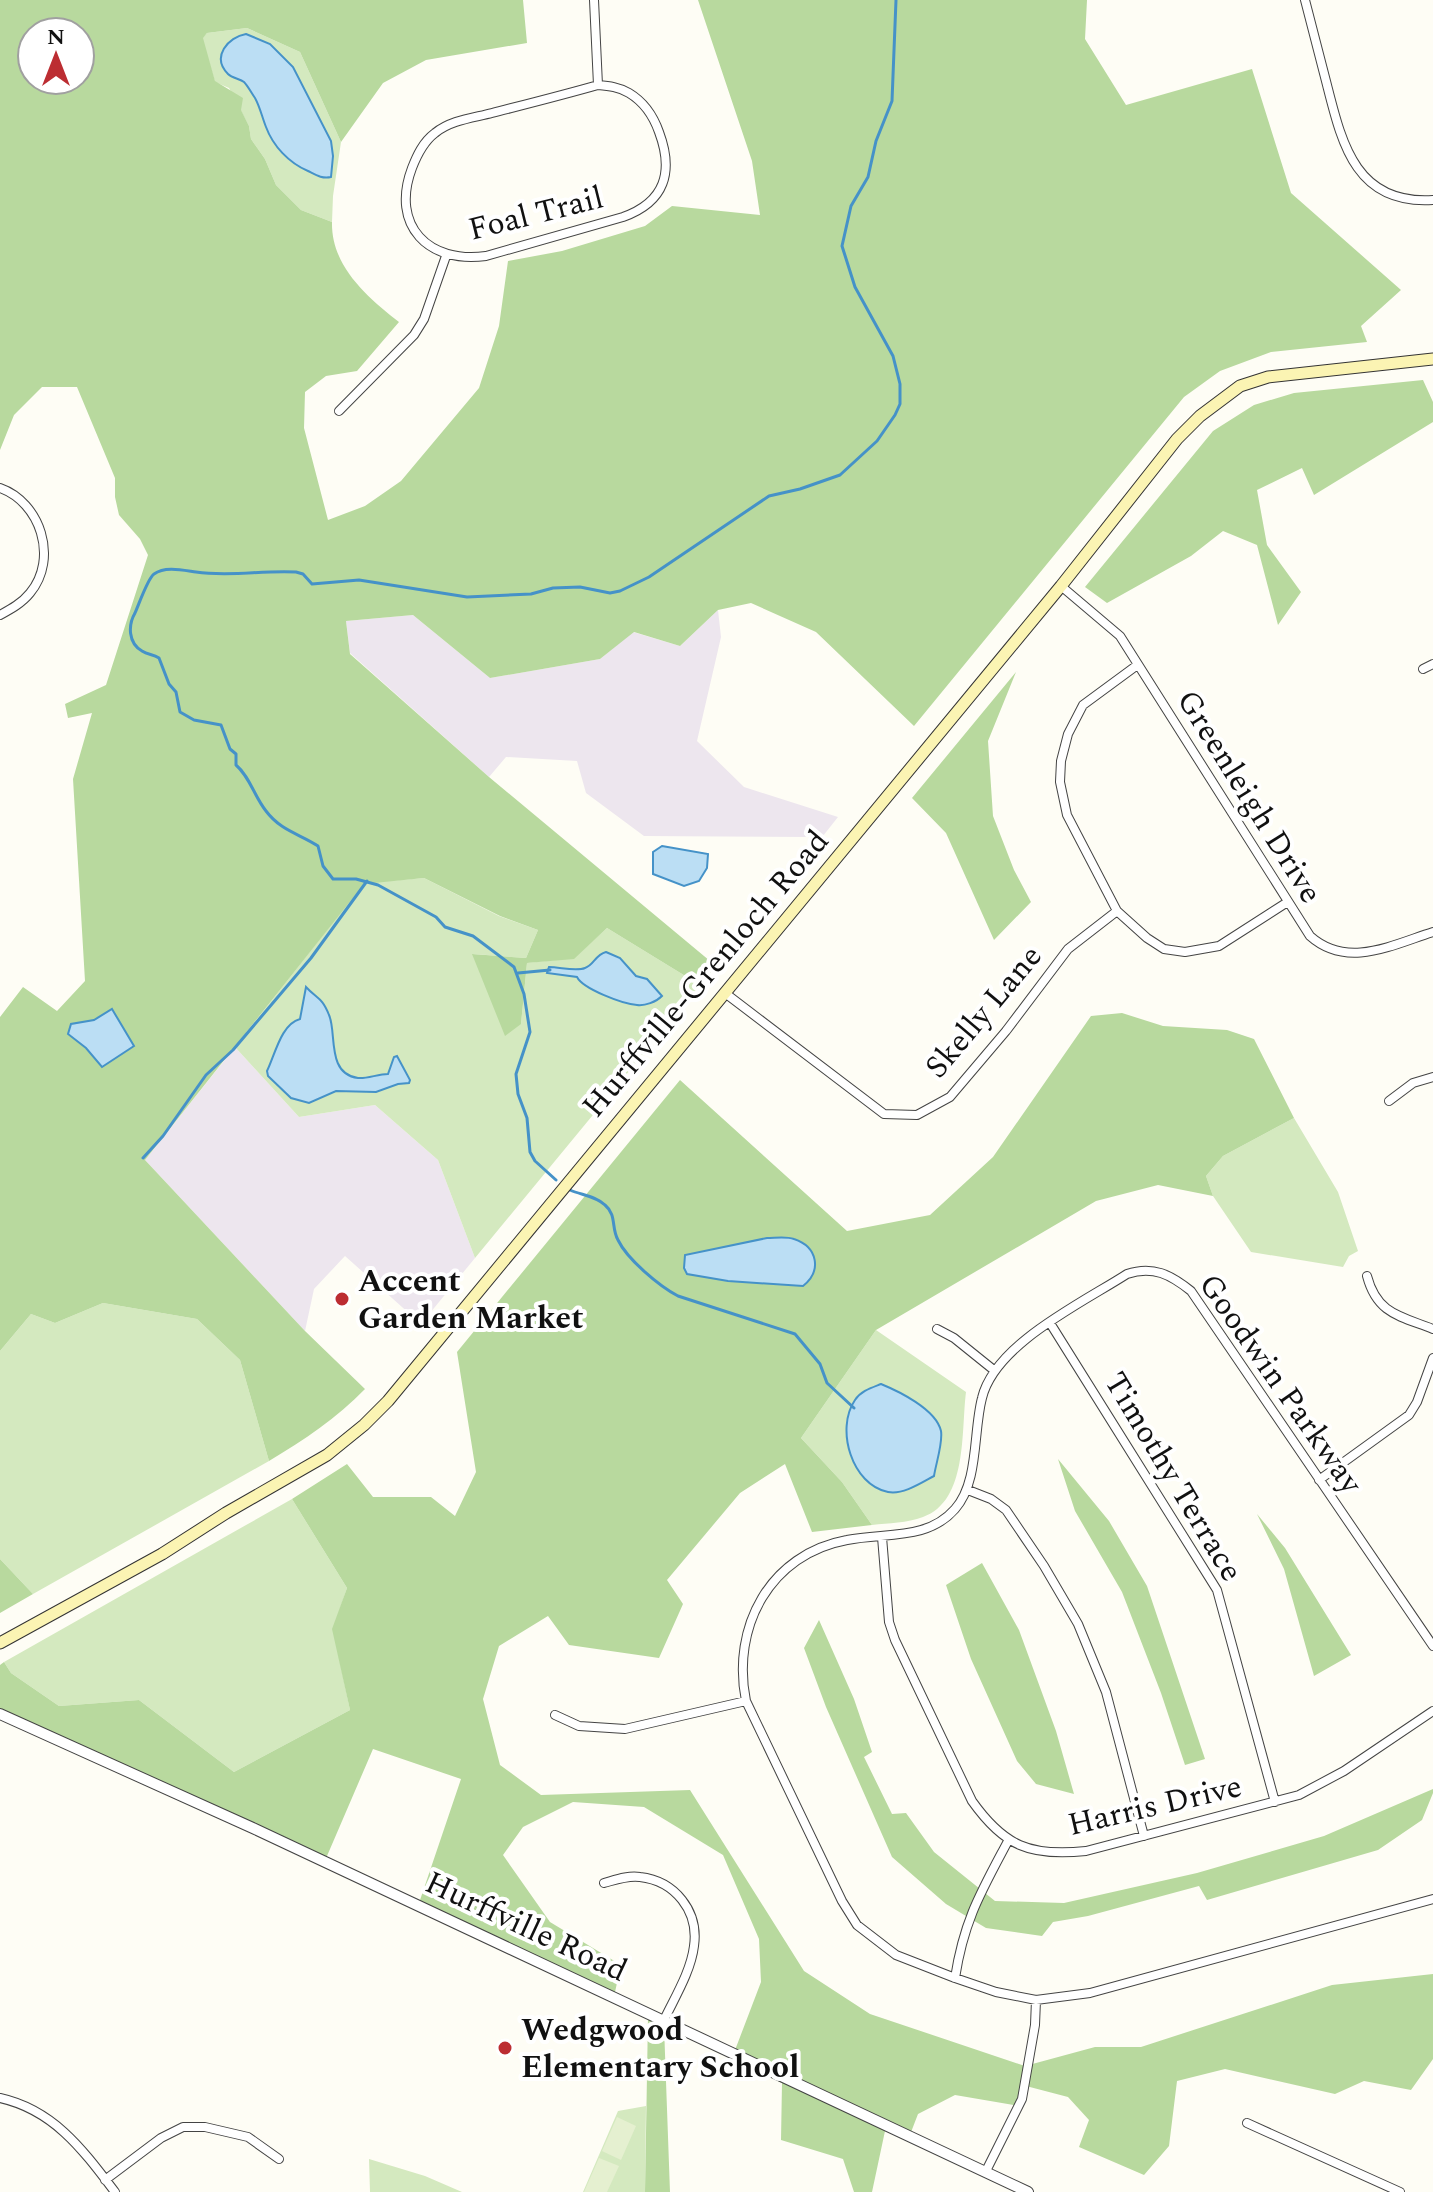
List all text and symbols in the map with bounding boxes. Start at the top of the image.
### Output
north arrow [16,16,96,96]
text: N [47,21,65,54]
street label: Foal Trail [463,174,609,254]
street label: Greenleigh Drive [1164,681,1334,913]
street label: Hurffville-Grenloch Road [571,819,841,1129]
street label: Skelly Lane [913,934,1055,1090]
place label: Accent Garden Market [358,1257,584,1343]
street label: Goodwin Parkway [1186,1264,1375,1505]
marker: Accent Garden Market [333,1290,351,1308]
street label: Timothy Terrace [1091,1363,1255,1591]
street label: Harris Drive [1063,1762,1247,1850]
street label: Hurffville Road [417,1859,635,1995]
place label: Wedgwood Elementary School [521,2006,799,2092]
marker: Wedgwood Elementary School [496,2039,514,2057]

